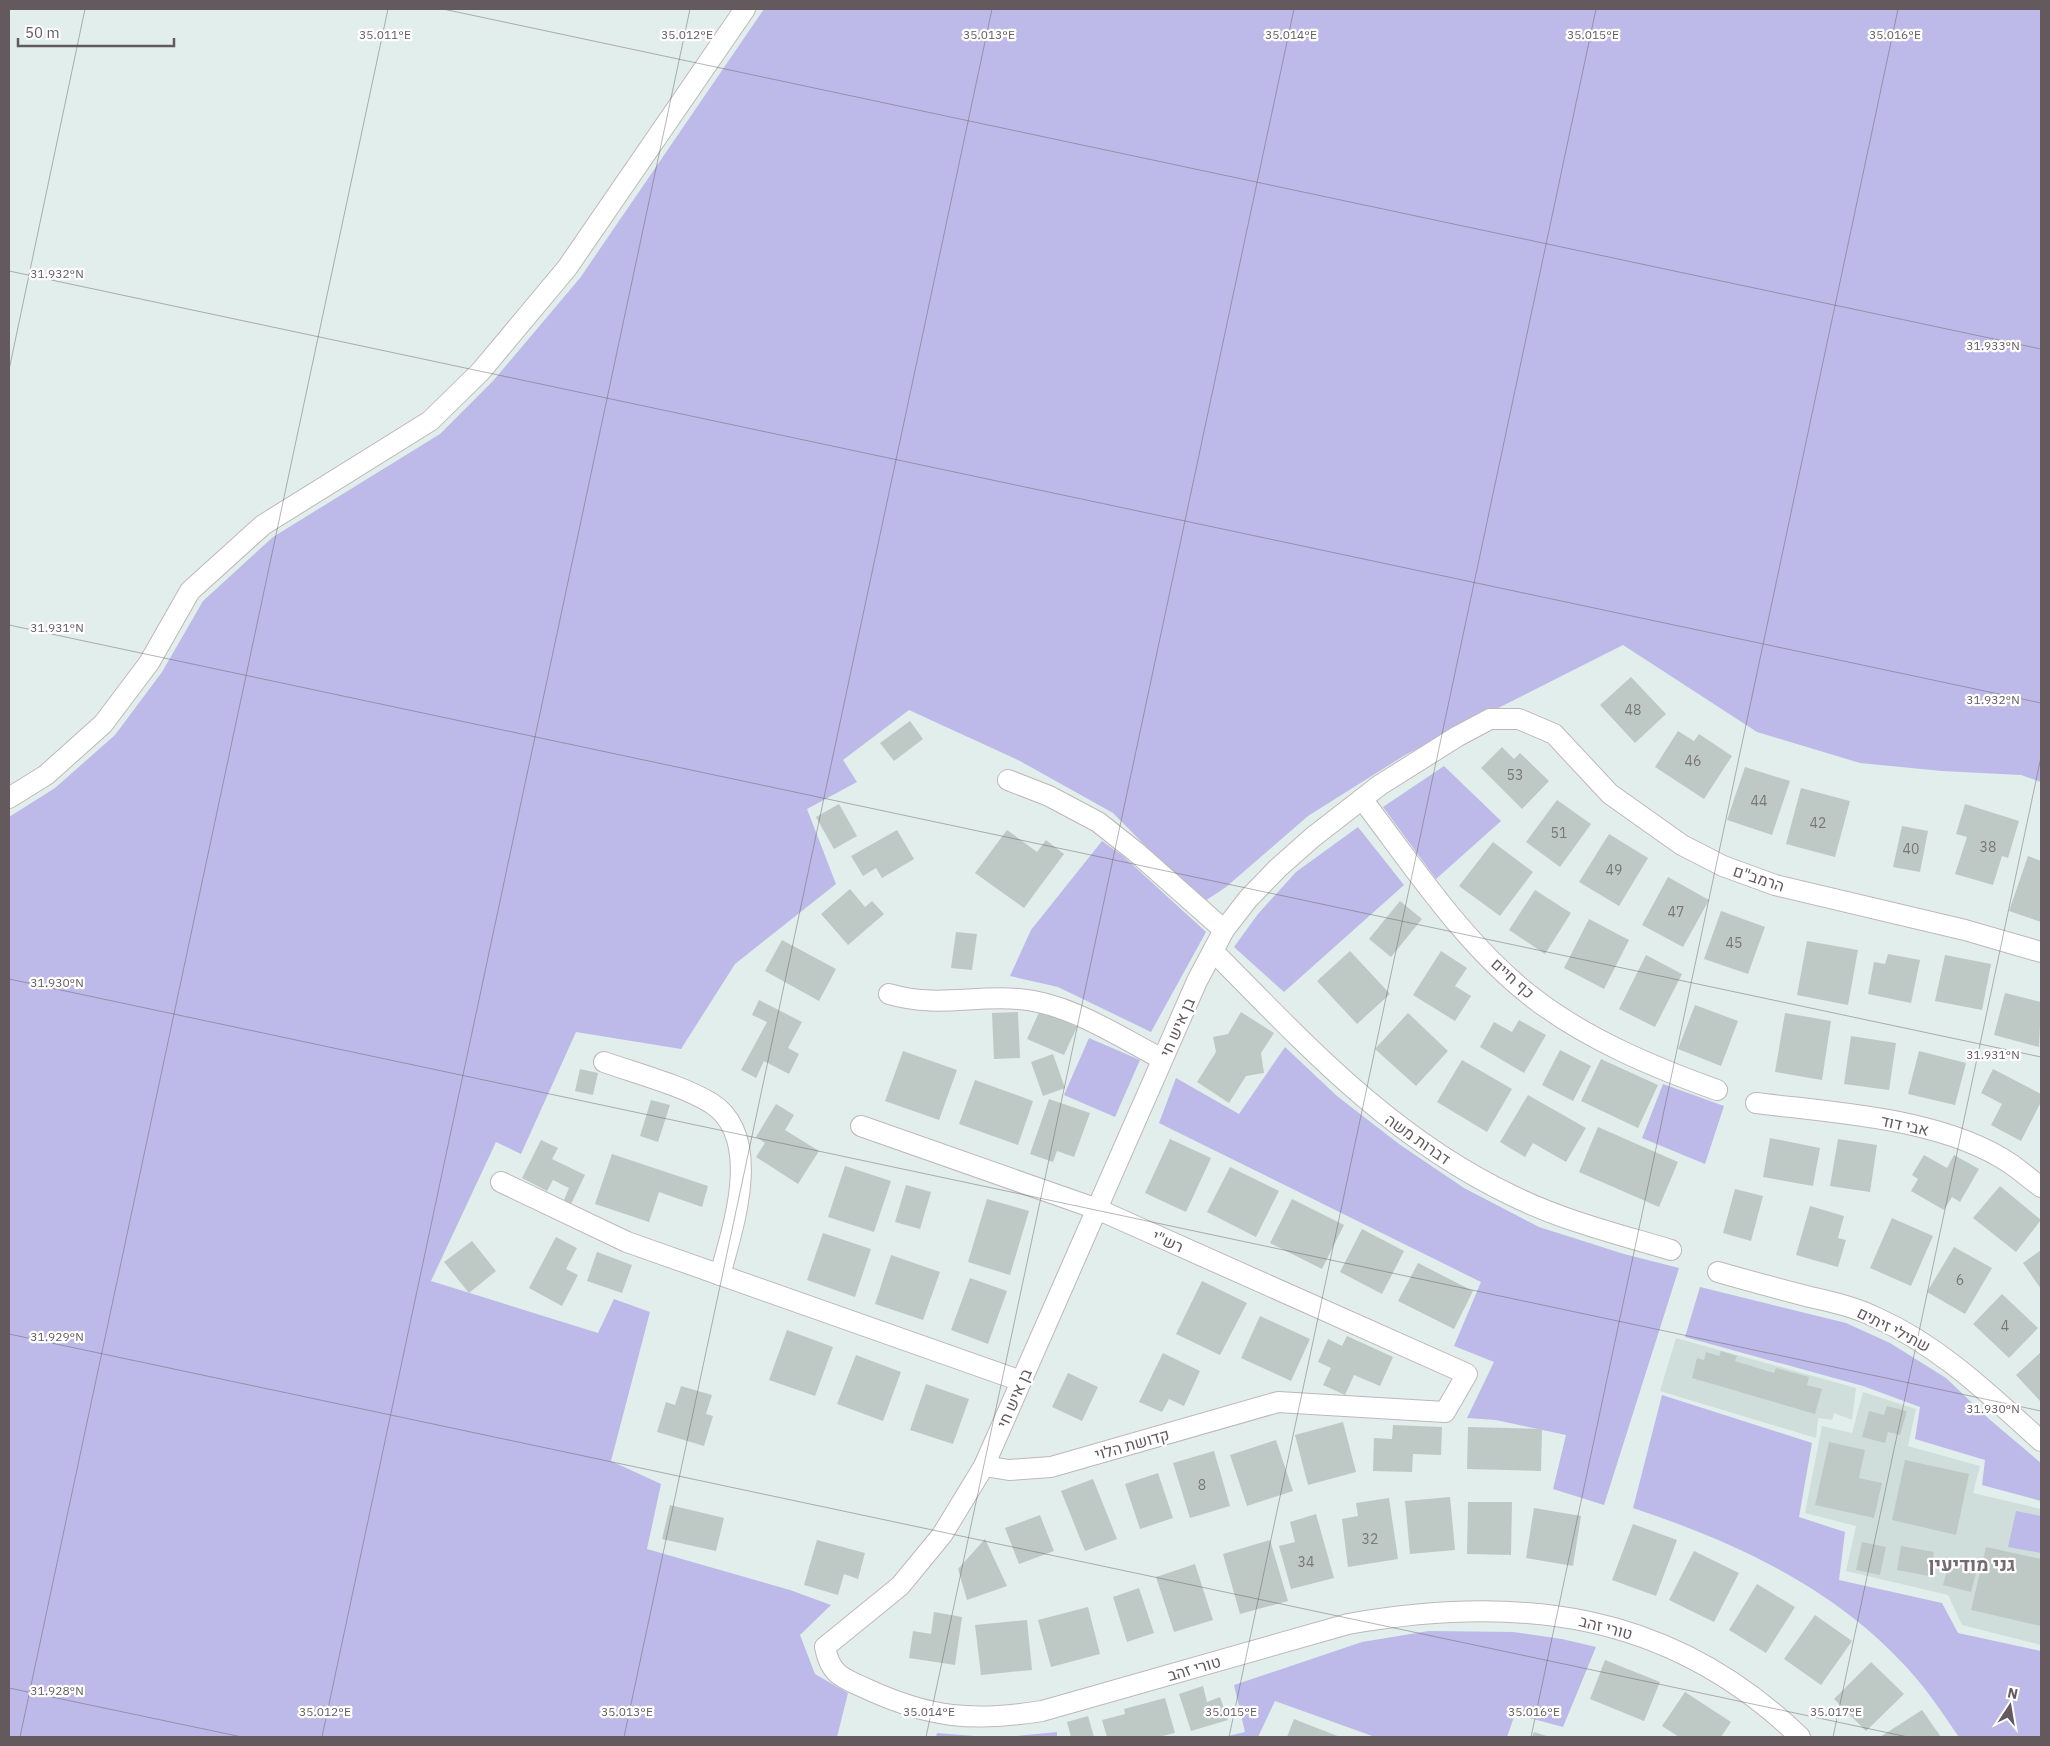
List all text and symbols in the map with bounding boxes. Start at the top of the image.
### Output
scale bar [18,15,174,47]
text: 50 m [25,23,60,42]
text: 35.011°E [359,27,411,42]
text: 35.012°E [661,27,713,42]
text: 35.013°E [963,27,1015,42]
text: 35.014°E [1265,27,1317,42]
text: 35.015°E [1567,27,1619,42]
text: 35.016°E [1869,27,1921,42]
text: 31.932°N [30,266,84,281]
text: 31.933°N [1966,338,2020,353]
text: 31.931°N [30,620,84,635]
text: 31.932°N [1966,692,2020,707]
house number: 48 [1625,701,1641,719]
house number: 46 [1685,752,1701,770]
house number: 53 [1507,766,1523,784]
house number: 44 [1751,792,1767,810]
house number: 42 [1810,814,1826,832]
house number: 51 [1551,824,1567,842]
house number: 38 [1980,838,1996,856]
house number: 40 [1903,840,1919,858]
street label: הרמב"ם [1731,860,1787,896]
house number: 49 [1606,861,1622,879]
house number: 47 [1668,903,1684,921]
house number: 45 [1726,934,1742,952]
street label: כף חיים [1487,953,1539,1003]
text: 31.930°N [30,975,84,990]
street label: בן איש חי [1155,994,1199,1060]
text: 31.931°N [1966,1047,2020,1062]
street label: דברות משה [1381,1109,1455,1169]
street label: אבי דוד [1879,1110,1931,1140]
street label: רש"י [1149,1225,1187,1257]
house number: 6 [1956,1271,1964,1289]
street label: שתילי זיתים [1854,1302,1934,1356]
house number: 4 [2001,1317,2009,1335]
text: 31.929°N [30,1329,84,1344]
street label: בן איש חי [992,1365,1036,1431]
text: 31.930°N [1966,1401,2020,1416]
street label: קדושת הלוי [1092,1424,1172,1464]
house number: 8 [1198,1476,1206,1494]
house number: 32 [1362,1530,1378,1548]
district label: גני מודיעין [1929,1552,2015,1576]
house number: 34 [1298,1553,1314,1571]
street label: טורי זהב [1577,1610,1635,1644]
street label: טורי זהב [1165,1651,1223,1685]
north arrow [1985,1681,2035,1731]
text: 31.928°N [30,1683,84,1698]
text: N [2006,1683,2020,1703]
text: 35.012°E [299,1704,351,1719]
text: 35.013°E [601,1704,653,1719]
text: 35.014°E [903,1704,955,1719]
text: 35.015°E [1205,1704,1257,1719]
text: 35.016°E [1508,1704,1560,1719]
text: 35.017°E [1810,1704,1862,1719]

